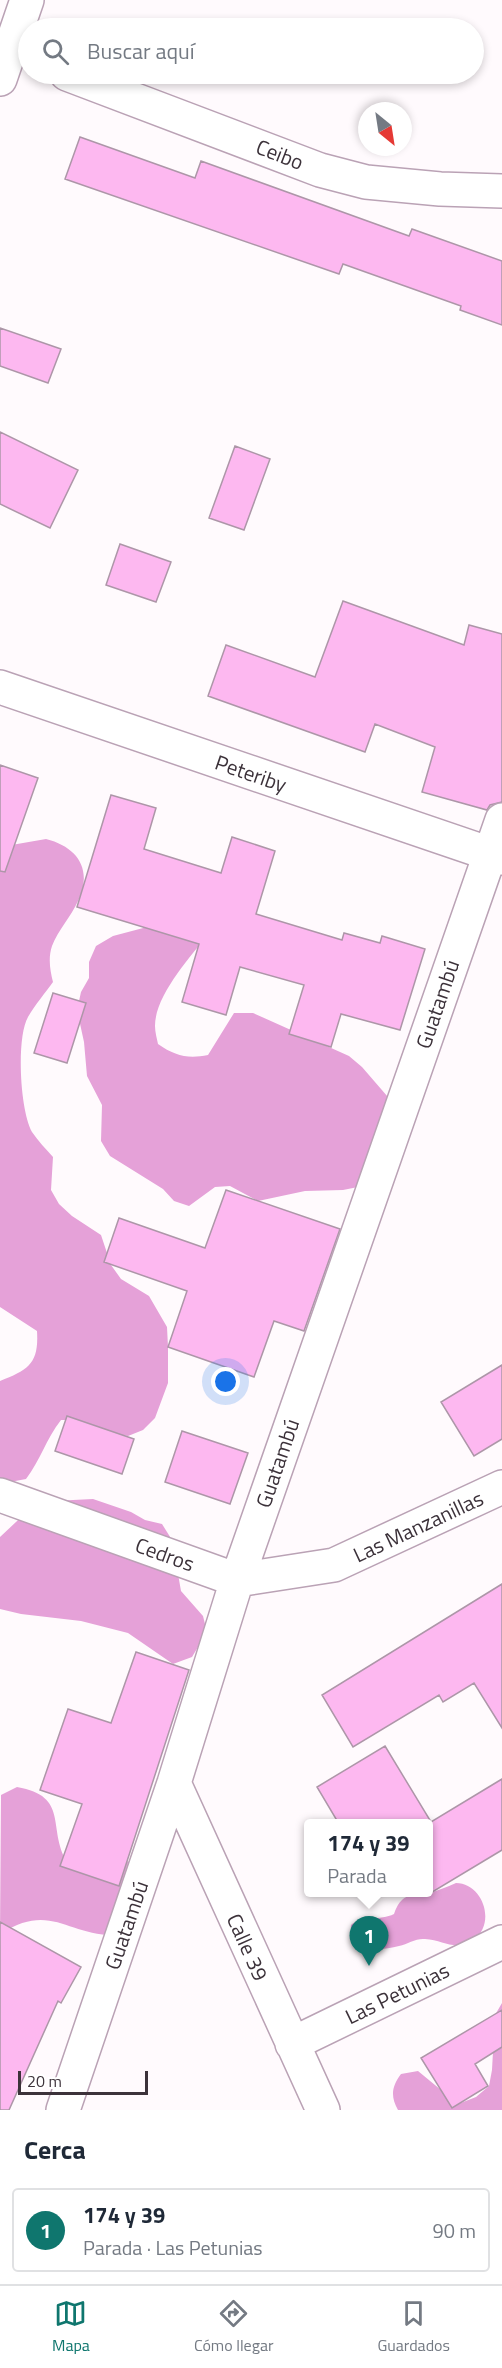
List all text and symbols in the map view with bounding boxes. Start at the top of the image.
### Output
search box [18,18,484,84]
text: Buscar aquí [87,34,195,68]
icon: search [39,35,72,68]
north arrow [358,102,412,156]
street label: Ceibo [252,130,308,178]
street label: Peteriby [211,746,291,800]
street label: Guatambú [407,955,467,1053]
your location [211,1367,240,1396]
street label: Guatambú [247,1414,307,1512]
street label: Las Manzanillas [348,1482,488,1570]
street label: Cedros [131,1529,199,1579]
popup [304,1819,433,1897]
text: 174 y 39 [327,1826,410,1860]
text: Parada [327,1860,387,1891]
street label: Guatambú [96,1876,156,1974]
street label: Calle 39 [219,1908,277,1986]
pin: 1 [350,1916,388,1966]
street label: Las Petunias [339,1954,455,2032]
scale bar [18,2068,148,2096]
text: 20 m [27,2069,62,2093]
text: Cerca [24,2130,86,2169]
text: 174 y 39 [83,2198,165,2232]
text: 1 [40,2215,51,2246]
text: 90 m [432,2215,476,2246]
text: Parada · Las Petunias [83,2232,263,2263]
tab: Mapa [52,2297,90,2357]
tab: Cómo llegar [194,2297,273,2357]
tab: Guardados [377,2297,450,2357]

